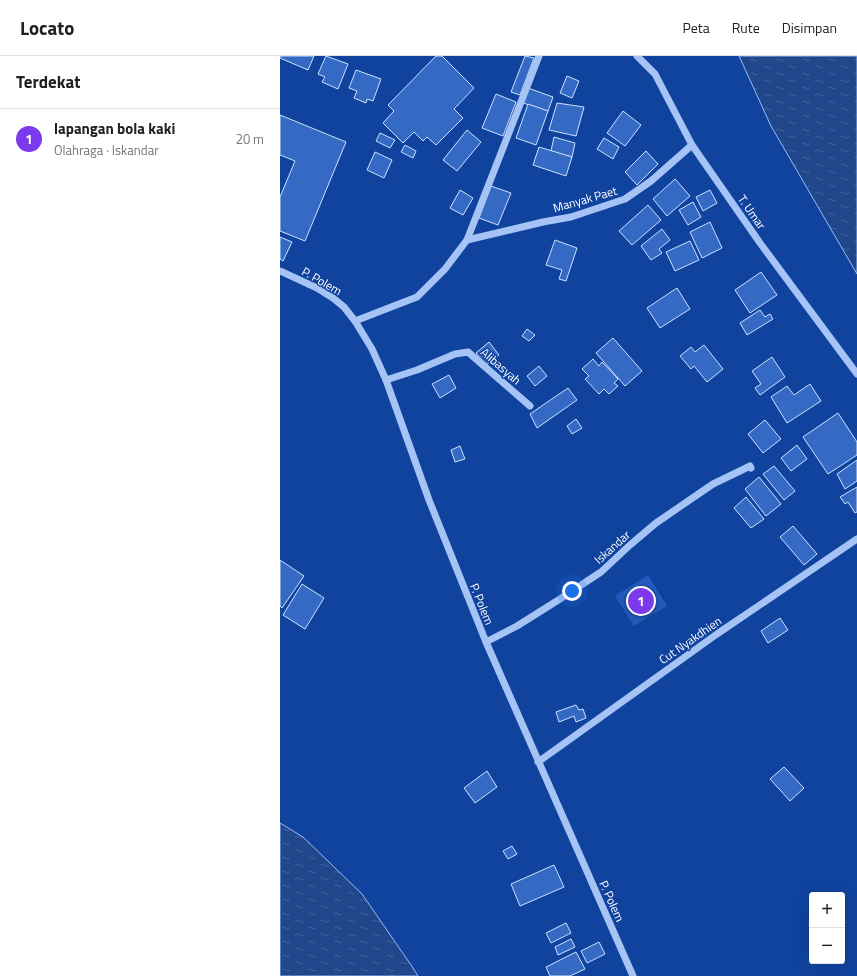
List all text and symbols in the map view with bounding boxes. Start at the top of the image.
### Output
text: Locato [20,13,74,42]
text: Peta [683,17,710,38]
text: Rute [732,17,760,38]
text: Disimpan [782,17,837,38]
text: Terdekat [16,69,80,95]
text: lapangan bola kaki [54,117,175,140]
text: 1 [25,129,33,149]
text: 20 m [236,129,264,149]
text: Olahraga · Iskandar [54,140,159,160]
street label: Manyak Paet [551,181,620,217]
street label: T. Umar [733,191,771,233]
street label: P. Polem [298,262,346,300]
street label: Alibasyah [476,343,526,389]
street label: Iskandar [590,525,634,569]
street label: P. Polem [465,580,499,628]
your location [562,581,582,601]
pin: 1 [628,586,654,616]
street label: Cut Nyakdhien [655,611,725,669]
street label: P. Polem [594,877,630,925]
map controls [809,892,845,964]
button: + [809,892,845,928]
button: − [809,928,845,964]

